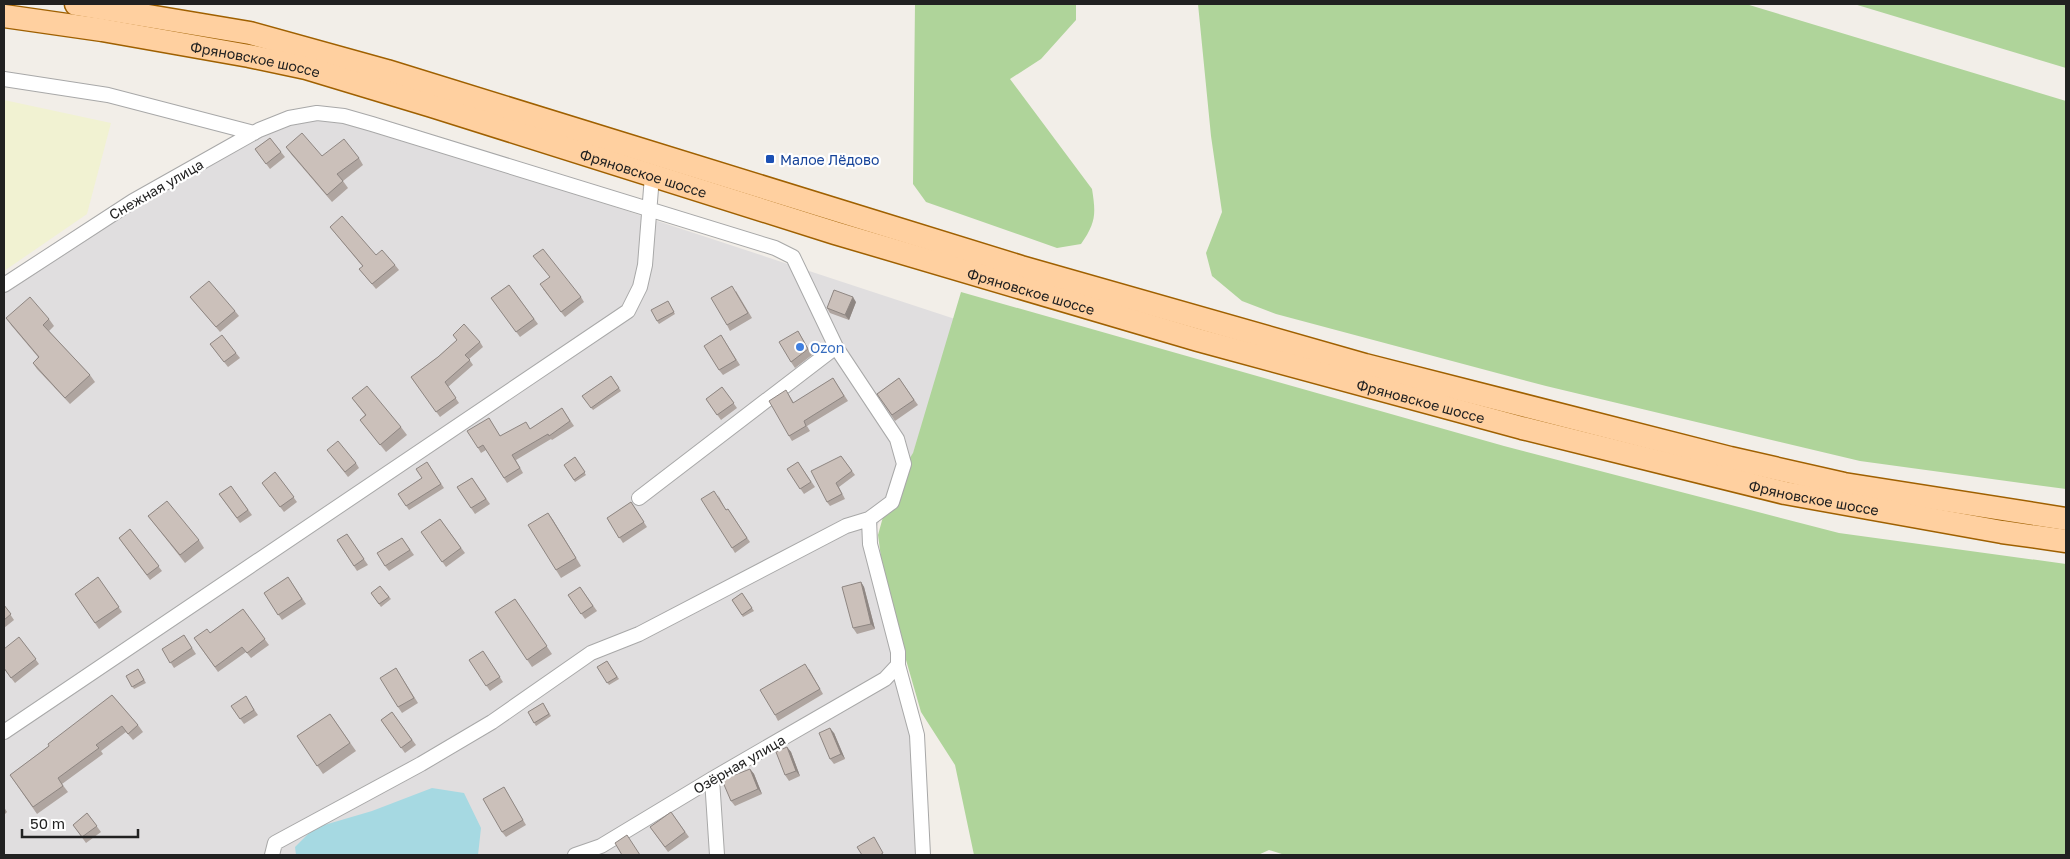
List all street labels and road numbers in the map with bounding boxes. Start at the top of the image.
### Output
street label: Фряновское шоссе [189,37,322,80]
street label: Фряновское шоссе [578,145,709,201]
street label: Снежная улица [106,155,206,223]
street label: Фряновское шоссе [965,264,1097,318]
street label: Фряновское шоссе [1355,375,1487,426]
street label: Фряновское шоссе [1747,476,1880,518]
street label: Озёрная улица [690,731,788,797]

